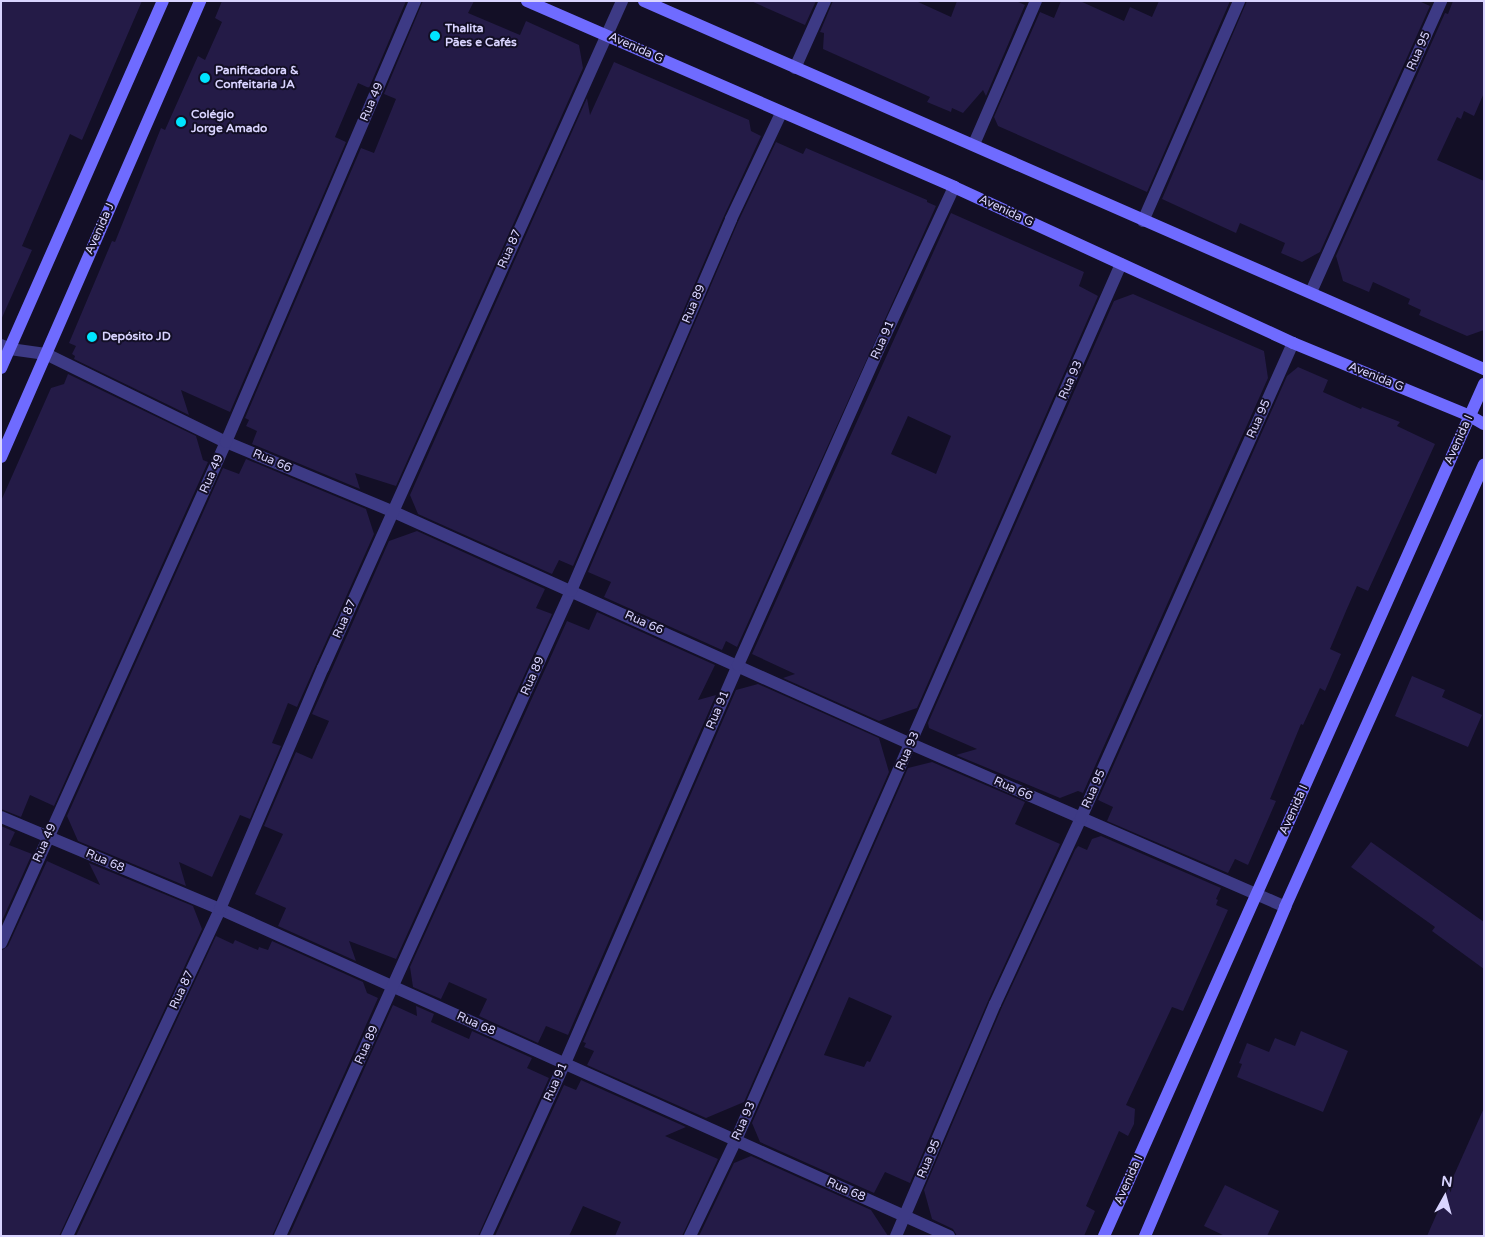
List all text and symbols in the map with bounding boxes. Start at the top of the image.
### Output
place label: Thalita Pães e Cafés [445,22,517,50]
street label: Rua 95 [1404,29,1434,73]
marker: Thalita Pães e Cafés [429,30,441,42]
street label: Avenida G [606,30,666,66]
place label: Panificadora & Confeitaria JA [215,64,299,92]
marker: Panificadora & Confeitaria JA [199,72,211,84]
street label: Rua 49 [357,80,387,124]
place label: Colégio Jorge Amado [191,108,267,136]
marker: Colégio Jorge Amado [175,116,187,128]
street label: Avenida G [976,192,1036,230]
street label: Avenida J [82,201,118,257]
street label: Rua 87 [495,227,525,271]
street label: Rua 89 [679,282,709,326]
street label: Rua 91 [868,318,898,362]
place label: Depósito JD [102,330,171,344]
marker: Depósito JD [86,331,98,343]
street label: Rua 93 [1056,358,1086,402]
street label: Avenida G [1346,359,1406,395]
street label: Rua 95 [1244,397,1274,441]
street label: Avenida I [1442,413,1476,467]
street label: Rua 66 [250,446,294,476]
street label: Rua 49 [197,452,227,496]
street label: Rua 87 [330,597,360,641]
street label: Rua 66 [622,608,666,638]
street label: Rua 89 [518,654,548,698]
street label: Rua 91 [703,688,733,732]
street label: Rua 93 [893,729,923,773]
street label: Rua 95 [1079,767,1109,811]
street label: Rua 66 [991,774,1035,804]
street label: Avenida I [1277,783,1311,837]
street label: Rua 49 [30,821,60,865]
street label: Rua 68 [83,846,127,876]
street label: Rua 87 [167,968,197,1012]
street label: Rua 68 [454,1009,498,1039]
street label: Rua 89 [352,1023,382,1067]
street label: Rua 91 [541,1060,571,1104]
street label: Rua 93 [729,1099,759,1143]
street label: Rua 95 [914,1137,944,1181]
street label: Avenida I [1112,1153,1146,1207]
north arrow [1420,1172,1470,1222]
text: N [1440,1172,1454,1191]
street label: Rua 68 [824,1175,868,1205]

